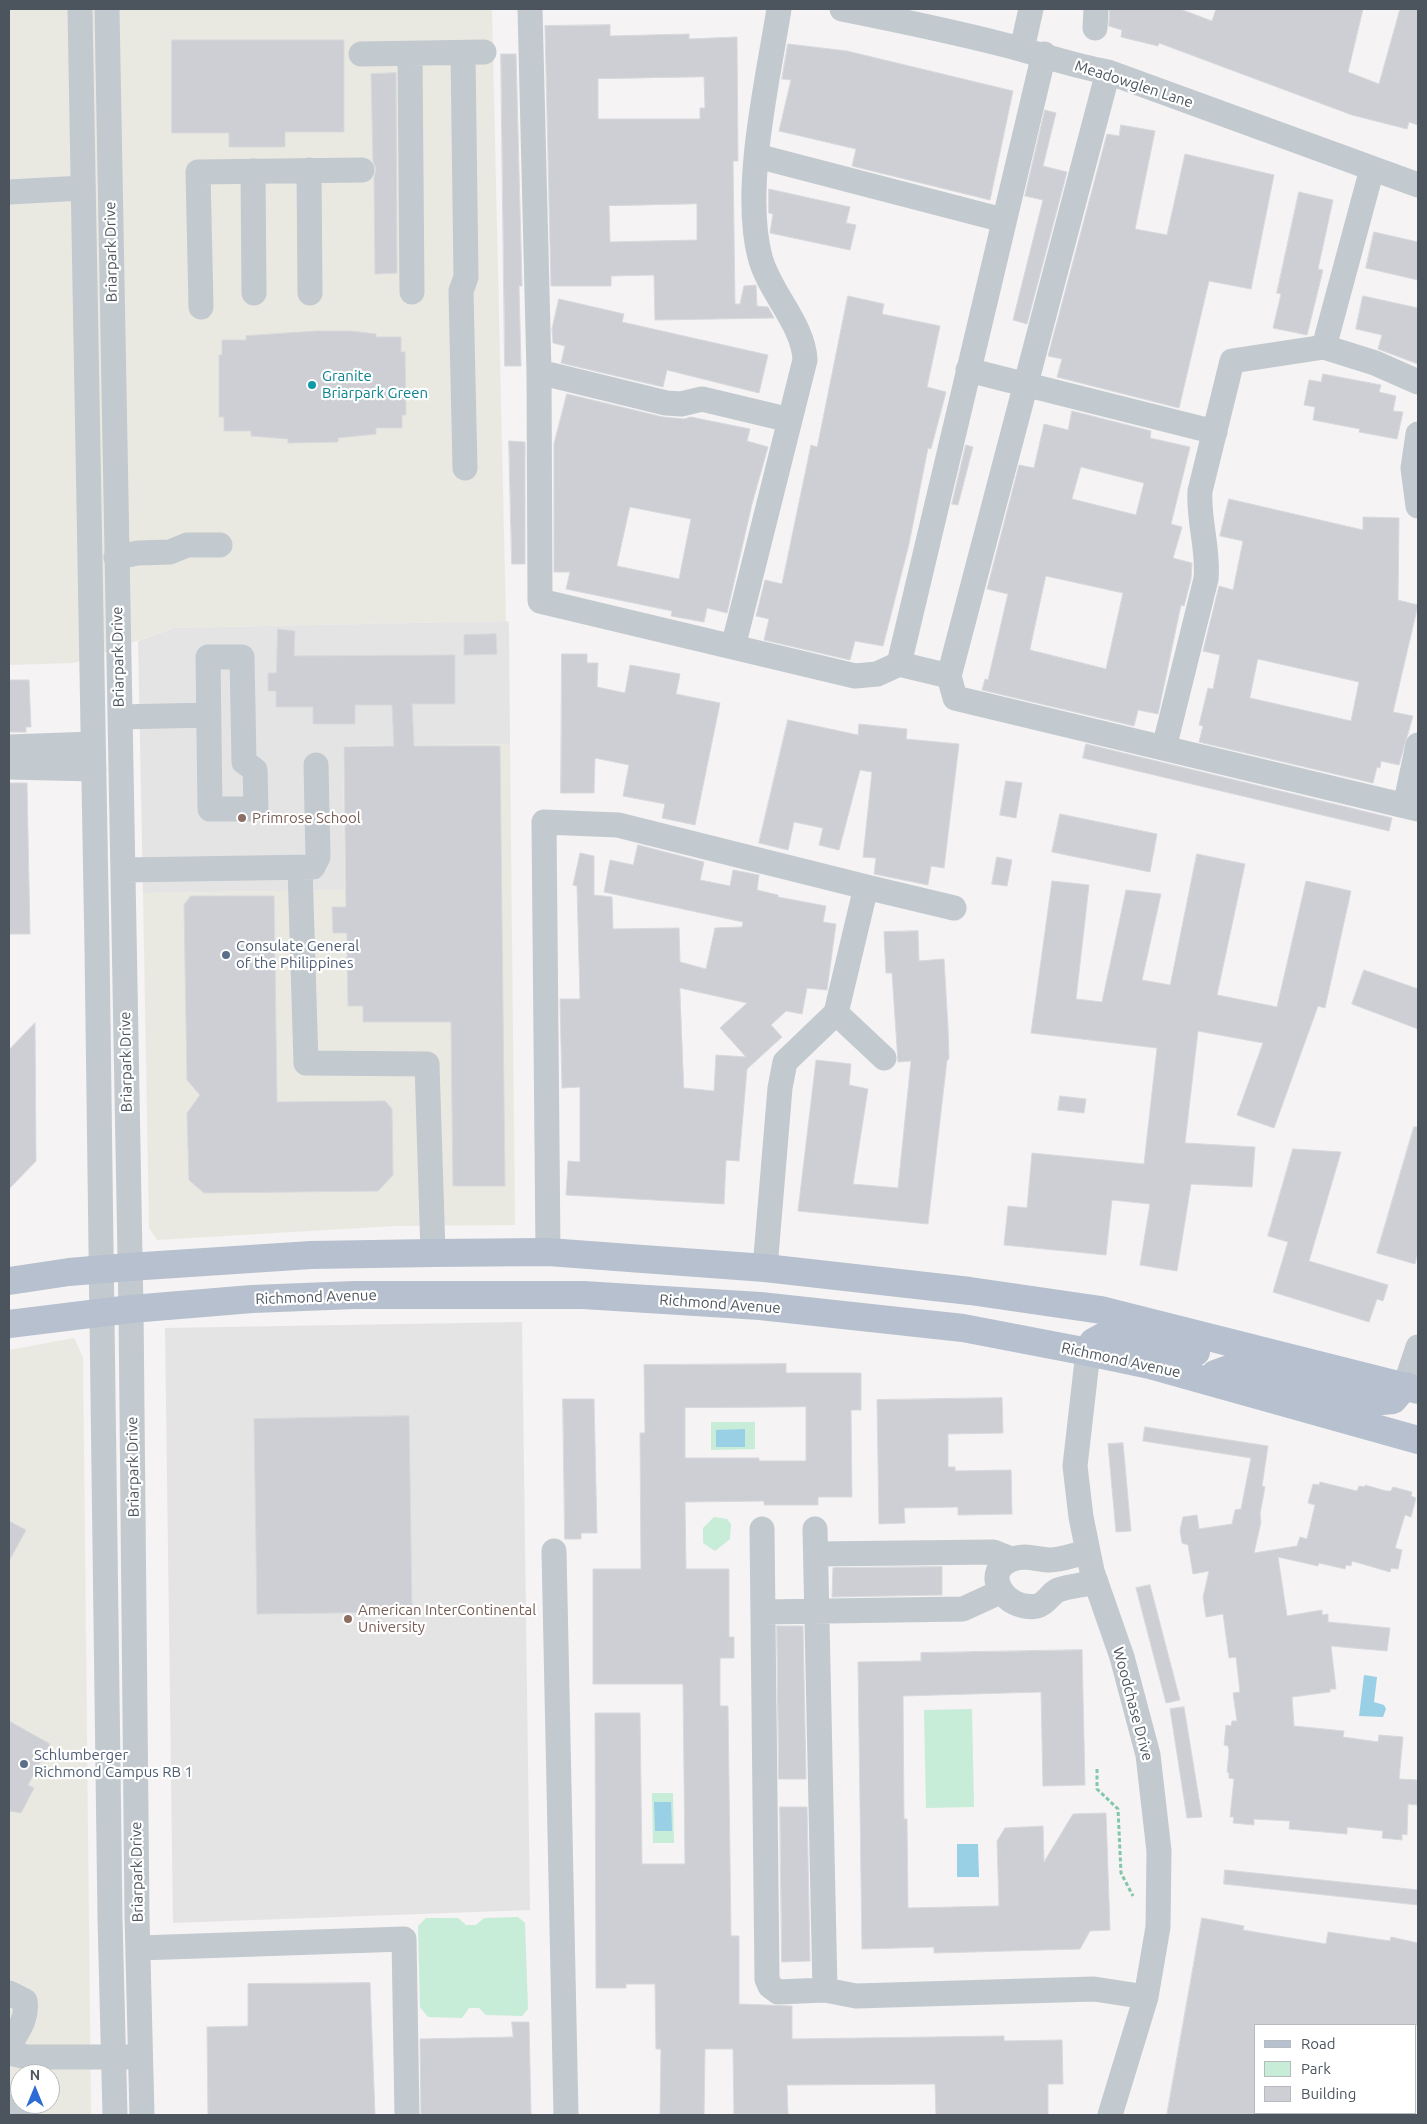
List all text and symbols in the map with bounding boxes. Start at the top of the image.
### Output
street label: Meadowglen Lane [1073,56,1195,112]
street label: Briarpark Drive [101,201,121,303]
place label: Granite Briarpark Green [322,367,428,402]
marker: Granite Briarpark Green [306,379,318,391]
street label: Briarpark Drive [108,606,128,708]
place label: Primrose School [252,809,361,827]
marker: Primrose School [236,812,248,824]
place label: Consulate General of the Philippines [236,937,359,972]
marker: Consulate General of the Philippines [220,949,232,961]
street label: Briarpark Drive [116,1011,136,1113]
street label: Richmond Avenue [255,1286,377,1308]
street label: Richmond Avenue [659,1291,781,1317]
street label: Richmond Avenue [1060,1339,1182,1381]
street label: Briarpark Drive [123,1416,143,1518]
place label: American InterContinental University [358,1601,536,1636]
marker: American InterContinental University [342,1613,354,1625]
street label: Woodchase Drive [1109,1645,1157,1763]
place label: Schlumberger Richmond Campus RB 1 [34,1746,193,1781]
marker: Schlumberger Richmond Campus RB 1 [18,1758,30,1770]
street label: Briarpark Drive [127,1821,147,1923]
legend [1254,2024,1417,2114]
text: Road [1301,2035,1336,2052]
text: Park [1301,2060,1331,2077]
north arrow [10,2064,60,2114]
text: N [30,2067,40,2083]
text: Building [1301,2085,1356,2102]

